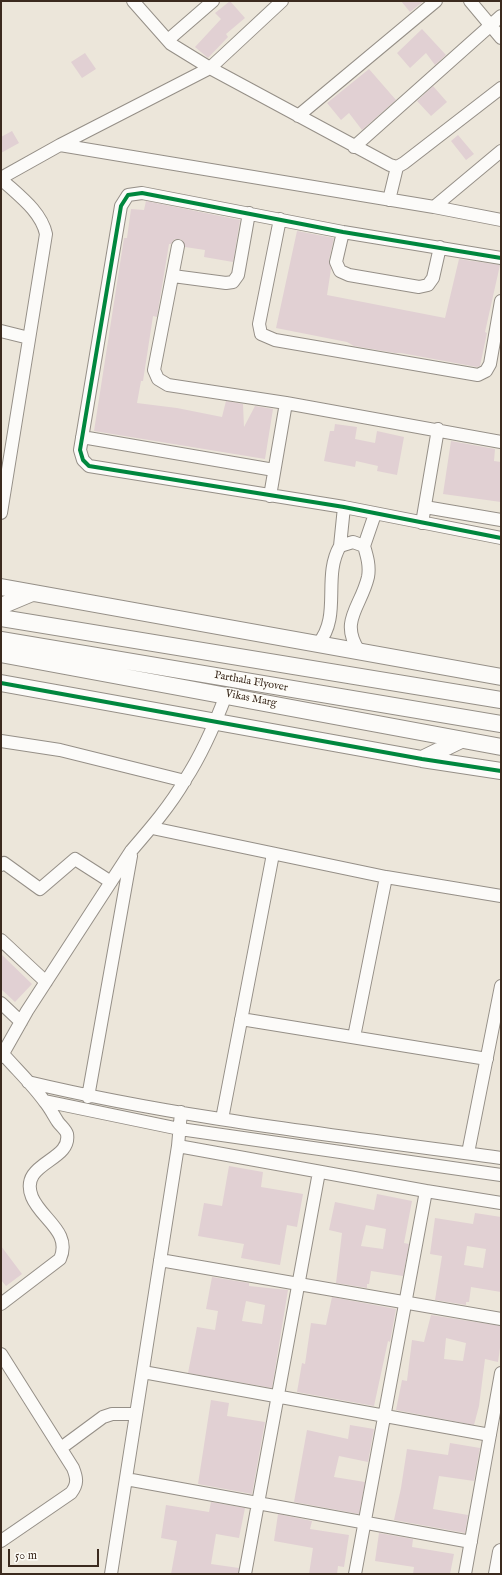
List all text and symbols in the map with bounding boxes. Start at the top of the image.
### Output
street label: Parthala Flyover [213,669,289,695]
street label: Vikas Marg [224,688,278,710]
scale bar [10,1541,101,1567]
text: 50 m [15,1548,37,1563]

